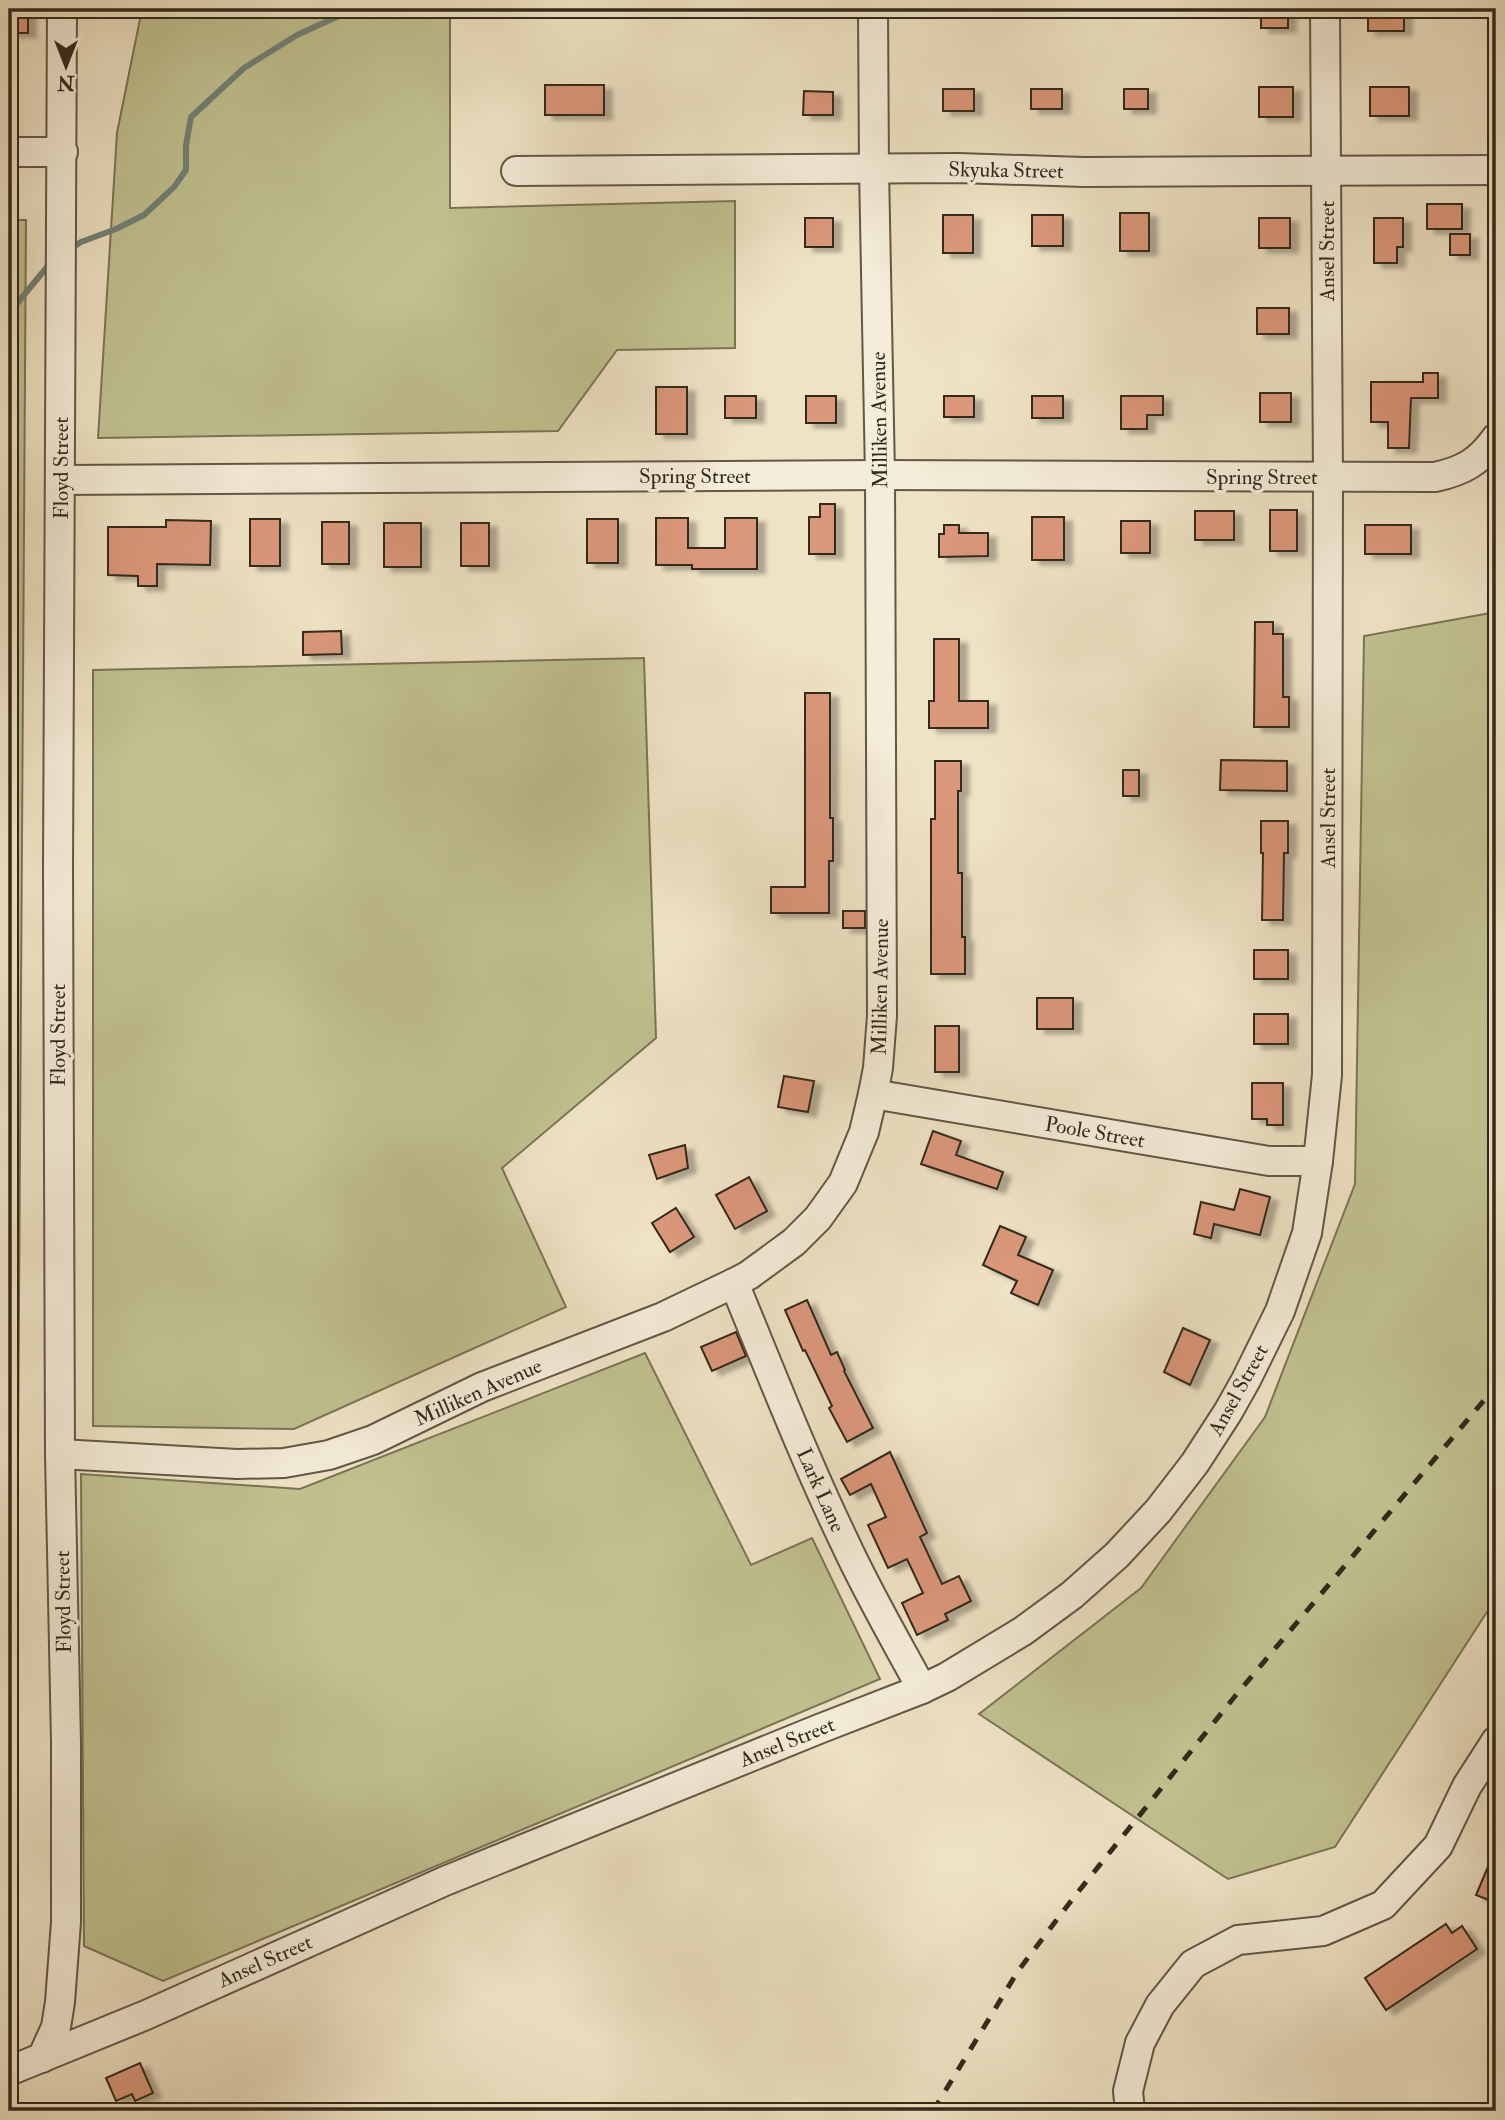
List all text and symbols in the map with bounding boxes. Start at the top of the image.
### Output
north arrow [32,32,102,102]
text: N [57,70,76,94]
street label: Skyuka Street [948,156,1064,185]
street label: Ansel Street [1314,201,1341,302]
street label: Milliken Avenue [865,351,894,489]
street label: Floyd Street [48,416,75,519]
street label: Spring Street [639,463,751,490]
street label: Spring Street [1206,464,1318,491]
street label: Ansel Street [1315,768,1342,869]
street label: Milliken Avenue [866,918,895,1056]
street label: Floyd Street [45,983,72,1086]
street label: Poole Street [1043,1110,1147,1155]
street label: Ansel Street [1202,1340,1275,1442]
street label: Milliken Avenue [410,1352,546,1433]
street label: Lark Lane [790,1444,851,1537]
street label: Floyd Street [49,1550,78,1654]
street label: Ansel Street [735,1711,839,1774]
street label: Ansel Street [213,1929,317,1995]

